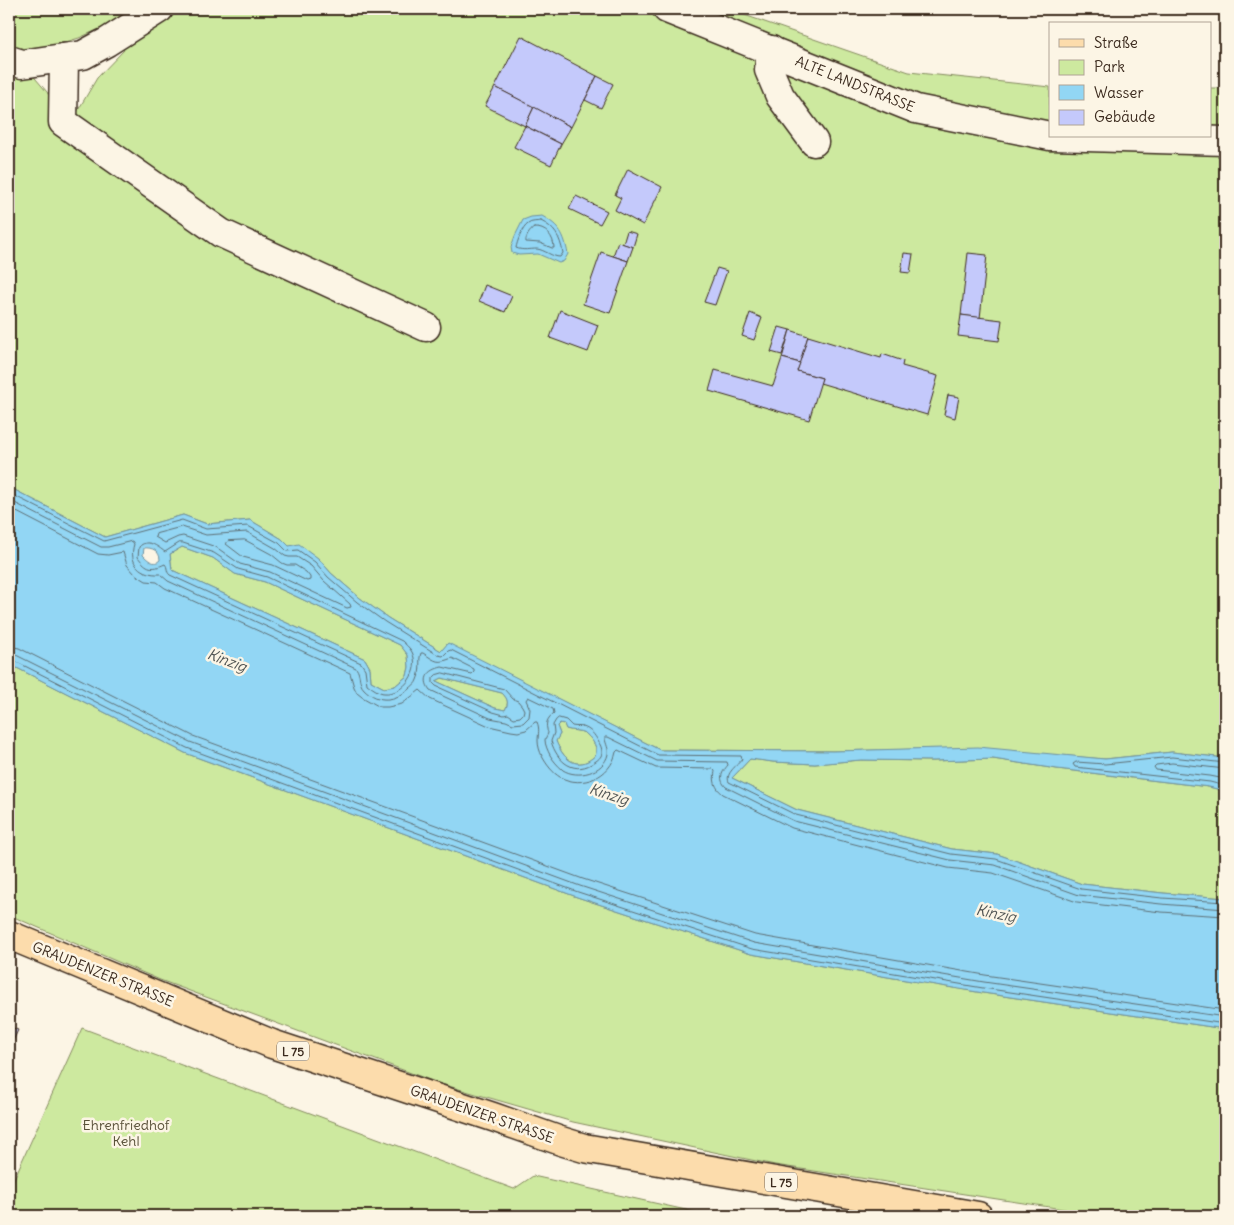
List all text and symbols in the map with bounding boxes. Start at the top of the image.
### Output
legend [1049,22,1212,138]
text: Straße [1094,33,1138,52]
street label: ALTE LANDSTRASSE [793,52,917,116]
text: Park [1094,57,1125,76]
text: Wasser [1094,83,1144,102]
text: Gebäude [1094,107,1155,126]
water label: Kinzig [205,644,251,676]
water label: Kinzig [587,779,633,810]
water label: Kinzig [974,900,1019,926]
street label: GRAUDENZER STRASSE [30,937,176,1011]
road number: L 75 [277,1042,309,1060]
street label: GRAUDENZER STRASSE [408,1081,556,1147]
park label: Ehrenfriedhof Kehl [83,1116,170,1150]
road number: L 75 [765,1172,797,1192]

